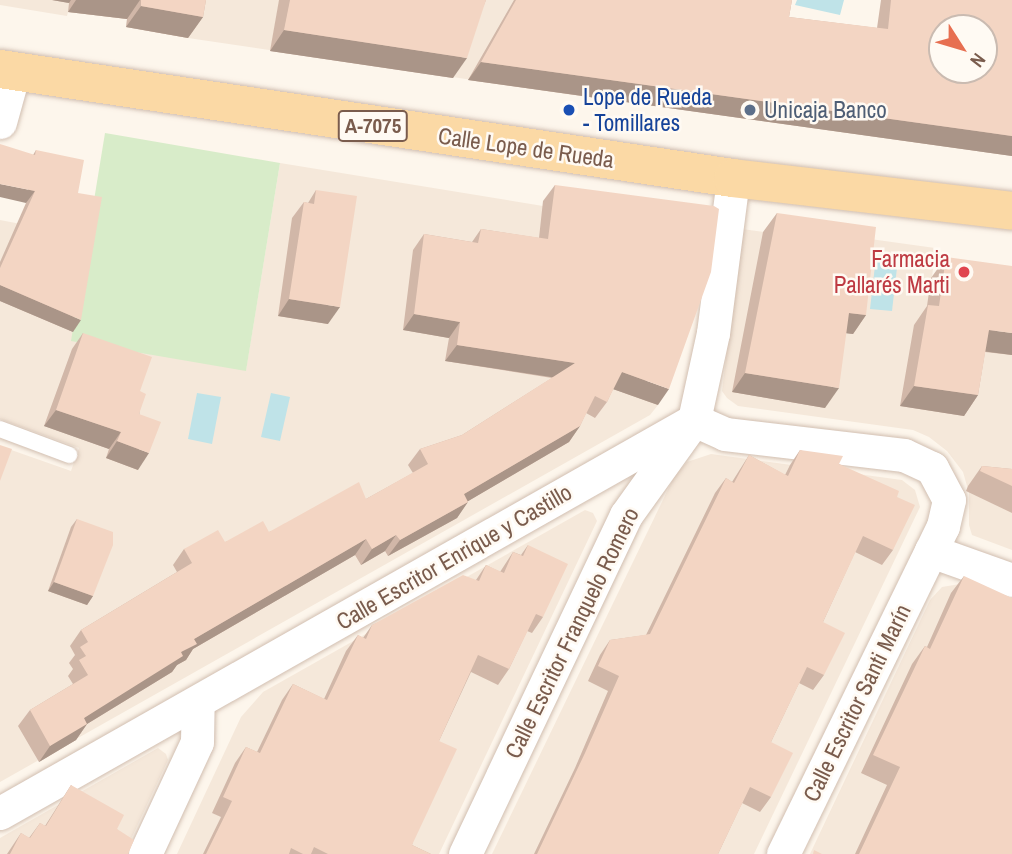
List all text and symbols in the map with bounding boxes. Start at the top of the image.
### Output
north arrow [928,14,998,84]
text: N [964,48,992,73]
place label: Lope de Rueda - Tomillares [583,83,712,137]
place label: Unicaja Banco [764,96,887,124]
marker: Lope de Rueda - Tomillares [561,102,577,118]
marker: Unicaja Banco [742,102,758,118]
road number: A-7075 [336,108,410,144]
street label: Calle Lope de Rueda [436,122,616,174]
place label: Farmacia Pallarés Marti [834,245,950,299]
marker: Farmacia Pallarés Marti [956,264,972,280]
street label: Calle Escritor Enrique y Castillo [331,478,577,636]
street label: Calle Escritor Franquelo Romero [499,503,645,763]
street label: Calle Escritor Santi Marín [797,600,917,806]

